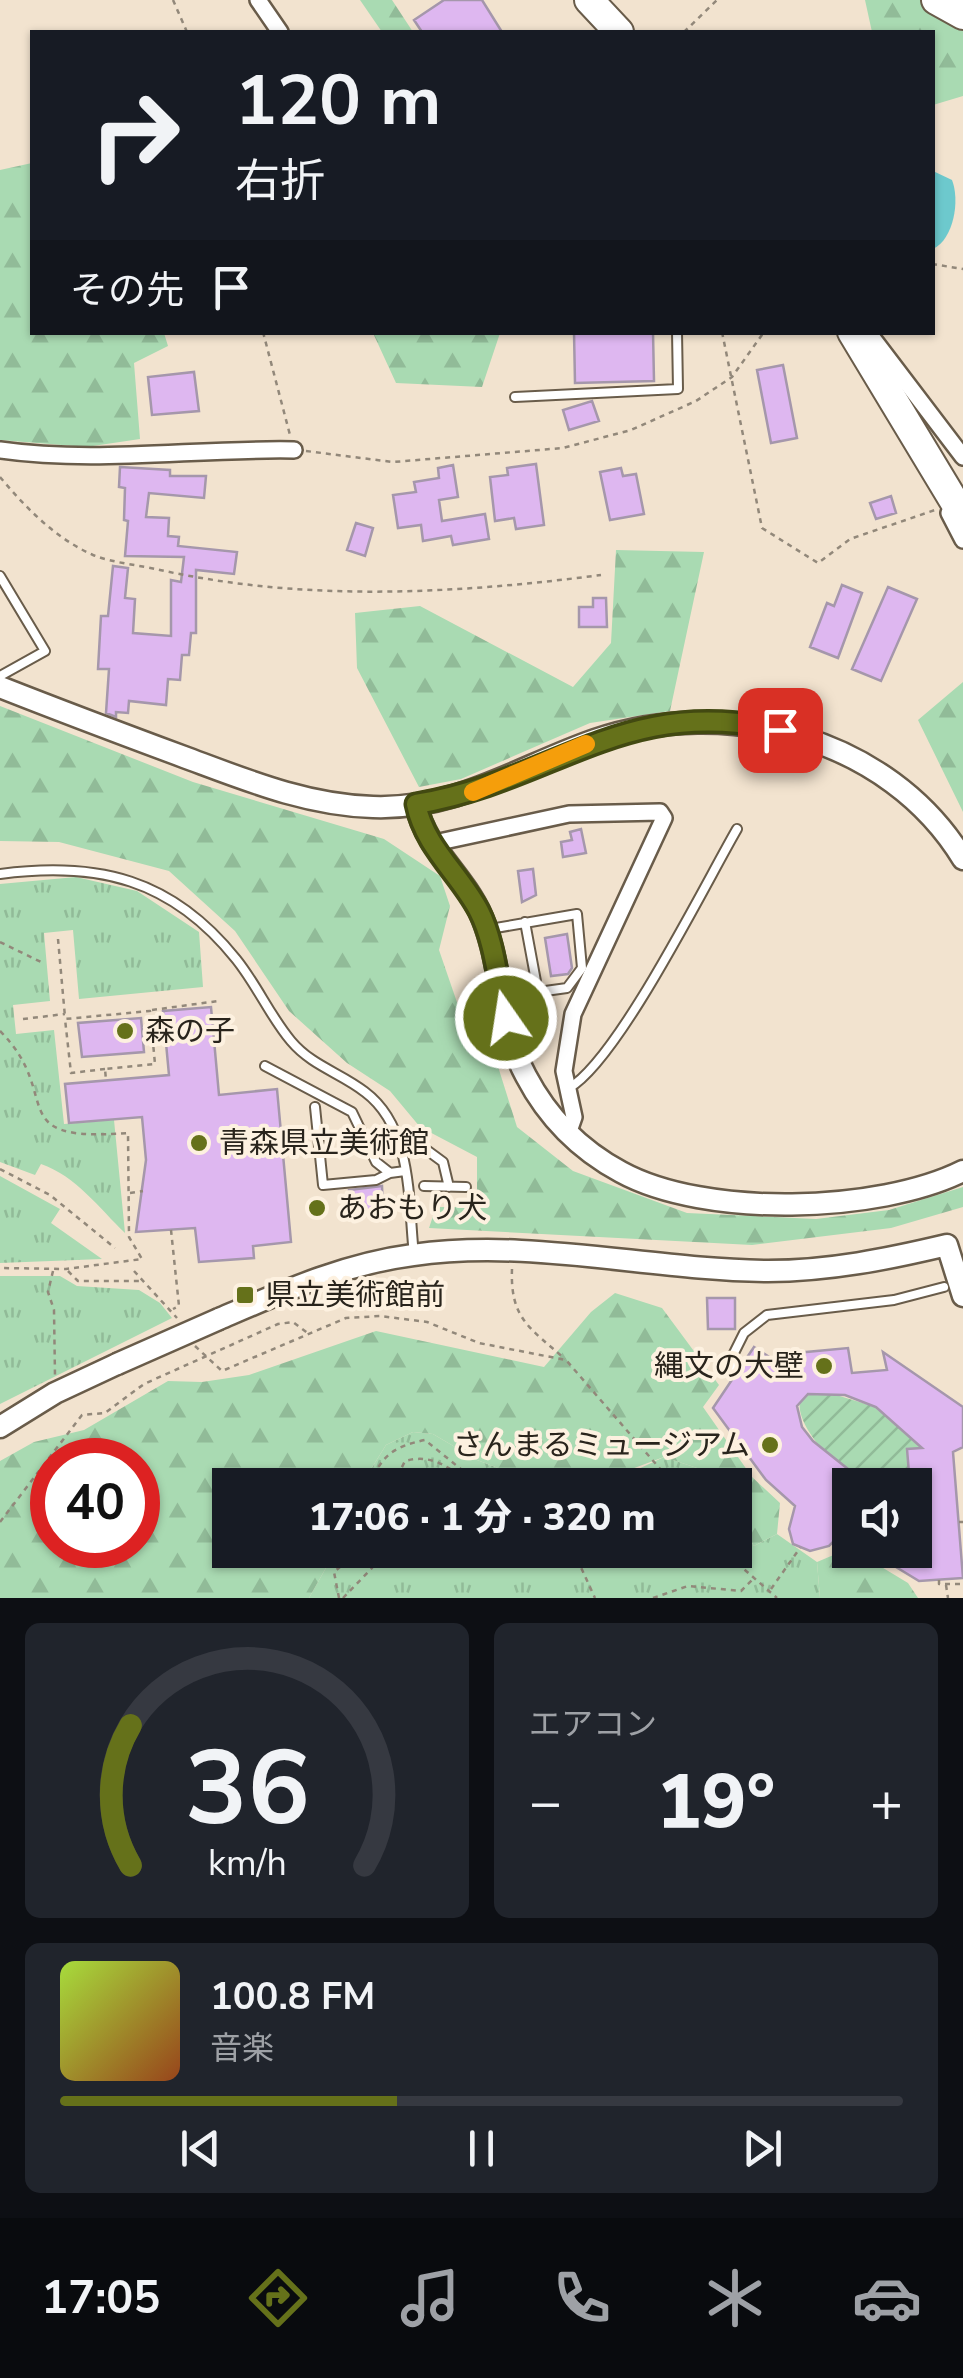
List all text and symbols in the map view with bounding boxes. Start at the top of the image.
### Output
text: 120 m [235,53,441,149]
icon: right [70,70,200,200]
text: 右折 [235,151,325,212]
icon: arrive [204,260,259,315]
text: その先 [70,265,184,316]
pin [738,688,823,773]
icon: arrive [753,703,808,758]
position arrow [454,966,558,1070]
place label: 森の子 [145,1011,235,1052]
marker: 森の子 [114,1020,136,1042]
place label: 青森県立美術館 [219,1123,429,1164]
marker: 青森県立美術館 [188,1132,210,1154]
place label: あおもり犬 [337,1188,487,1229]
marker: あおもり犬 [306,1197,328,1219]
place label: 県立美術館前 [265,1275,445,1316]
marker: 県立美術館前 [234,1284,256,1306]
place label: 縄文の大壁 [654,1346,804,1387]
marker: 縄文の大壁 [813,1355,835,1377]
place label: さんまるミュージアム [453,1425,750,1466]
marker: さんまるミュージアム [759,1434,781,1456]
speed limit sign: 40 [30,1438,160,1568]
map controls [832,1468,932,1568]
button: sound [832,1468,932,1568]
text: 17:06 · 1 分 · 320 m [308,1492,656,1543]
text: エアコン [529,1703,657,1746]
text: 36 [185,1718,309,1860]
text: 19° [657,1751,775,1853]
text: − [529,1765,562,1840]
text: + [870,1765,903,1840]
text: km/h [208,1839,286,1888]
text: 100.8 FM [210,1971,375,2022]
text: 音楽 [210,2027,274,2070]
icon: previous [173,2121,228,2176]
icon: pause [454,2121,509,2176]
icon: next [735,2121,790,2176]
icon: directions [243,2263,313,2333]
icon: music [395,2263,465,2333]
icon: phone [547,2263,617,2333]
icon: climate [700,2263,770,2333]
icon: car [852,2263,922,2333]
text: 17:05 [41,2268,160,2329]

